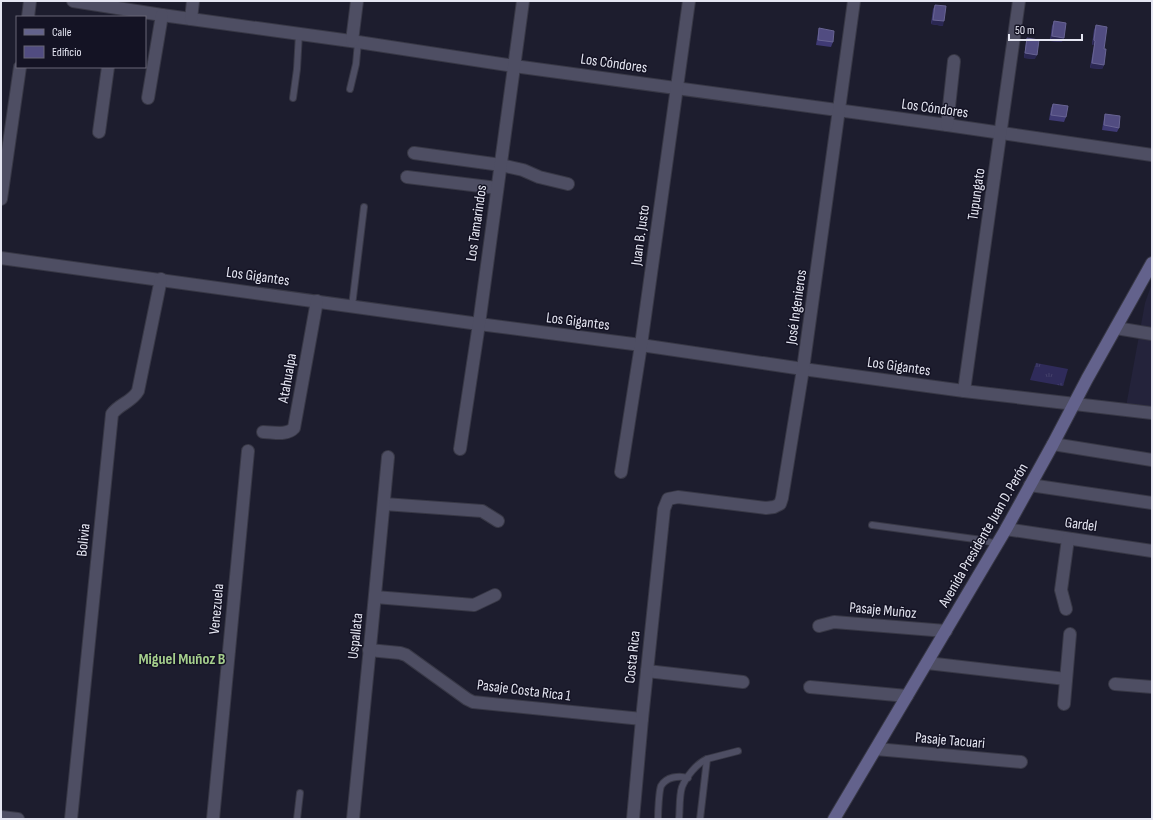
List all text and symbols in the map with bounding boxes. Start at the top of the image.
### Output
legend [16,16,146,68]
scale bar [1009,16,1082,42]
text: 50 m [1015,23,1035,38]
text: Calle [52,25,72,40]
text: Edificio [52,45,81,60]
street label: Los Cóndores [579,49,648,78]
street label: Los Cóndores [900,94,969,123]
street label: Tupungato [963,167,990,221]
street label: Los Tamarindos [462,184,491,263]
street label: Juan B. Justo [627,204,654,268]
street label: Los Gigantes [225,263,291,290]
street label: José Ingenieros [782,268,811,347]
street label: Los Gigantes [545,308,611,335]
street label: Atahualpa [274,352,301,405]
street label: Los Gigantes [866,353,932,380]
street label: Avenida Presidente Juan D. Perón [934,460,1032,611]
street label: Gardel [1064,513,1098,536]
street label: Bolivia [72,522,95,558]
street label: Venezuela [205,583,228,635]
street label: Pasaje Muñoz [849,598,918,623]
street label: Uspallata [344,612,367,660]
street label: Costa Rica [620,630,645,684]
district label: Miguel Muñoz B [139,650,226,669]
street label: Pasaje Costa Rica 1 [476,675,573,706]
street label: Pasaje Tacuari [914,728,986,753]

